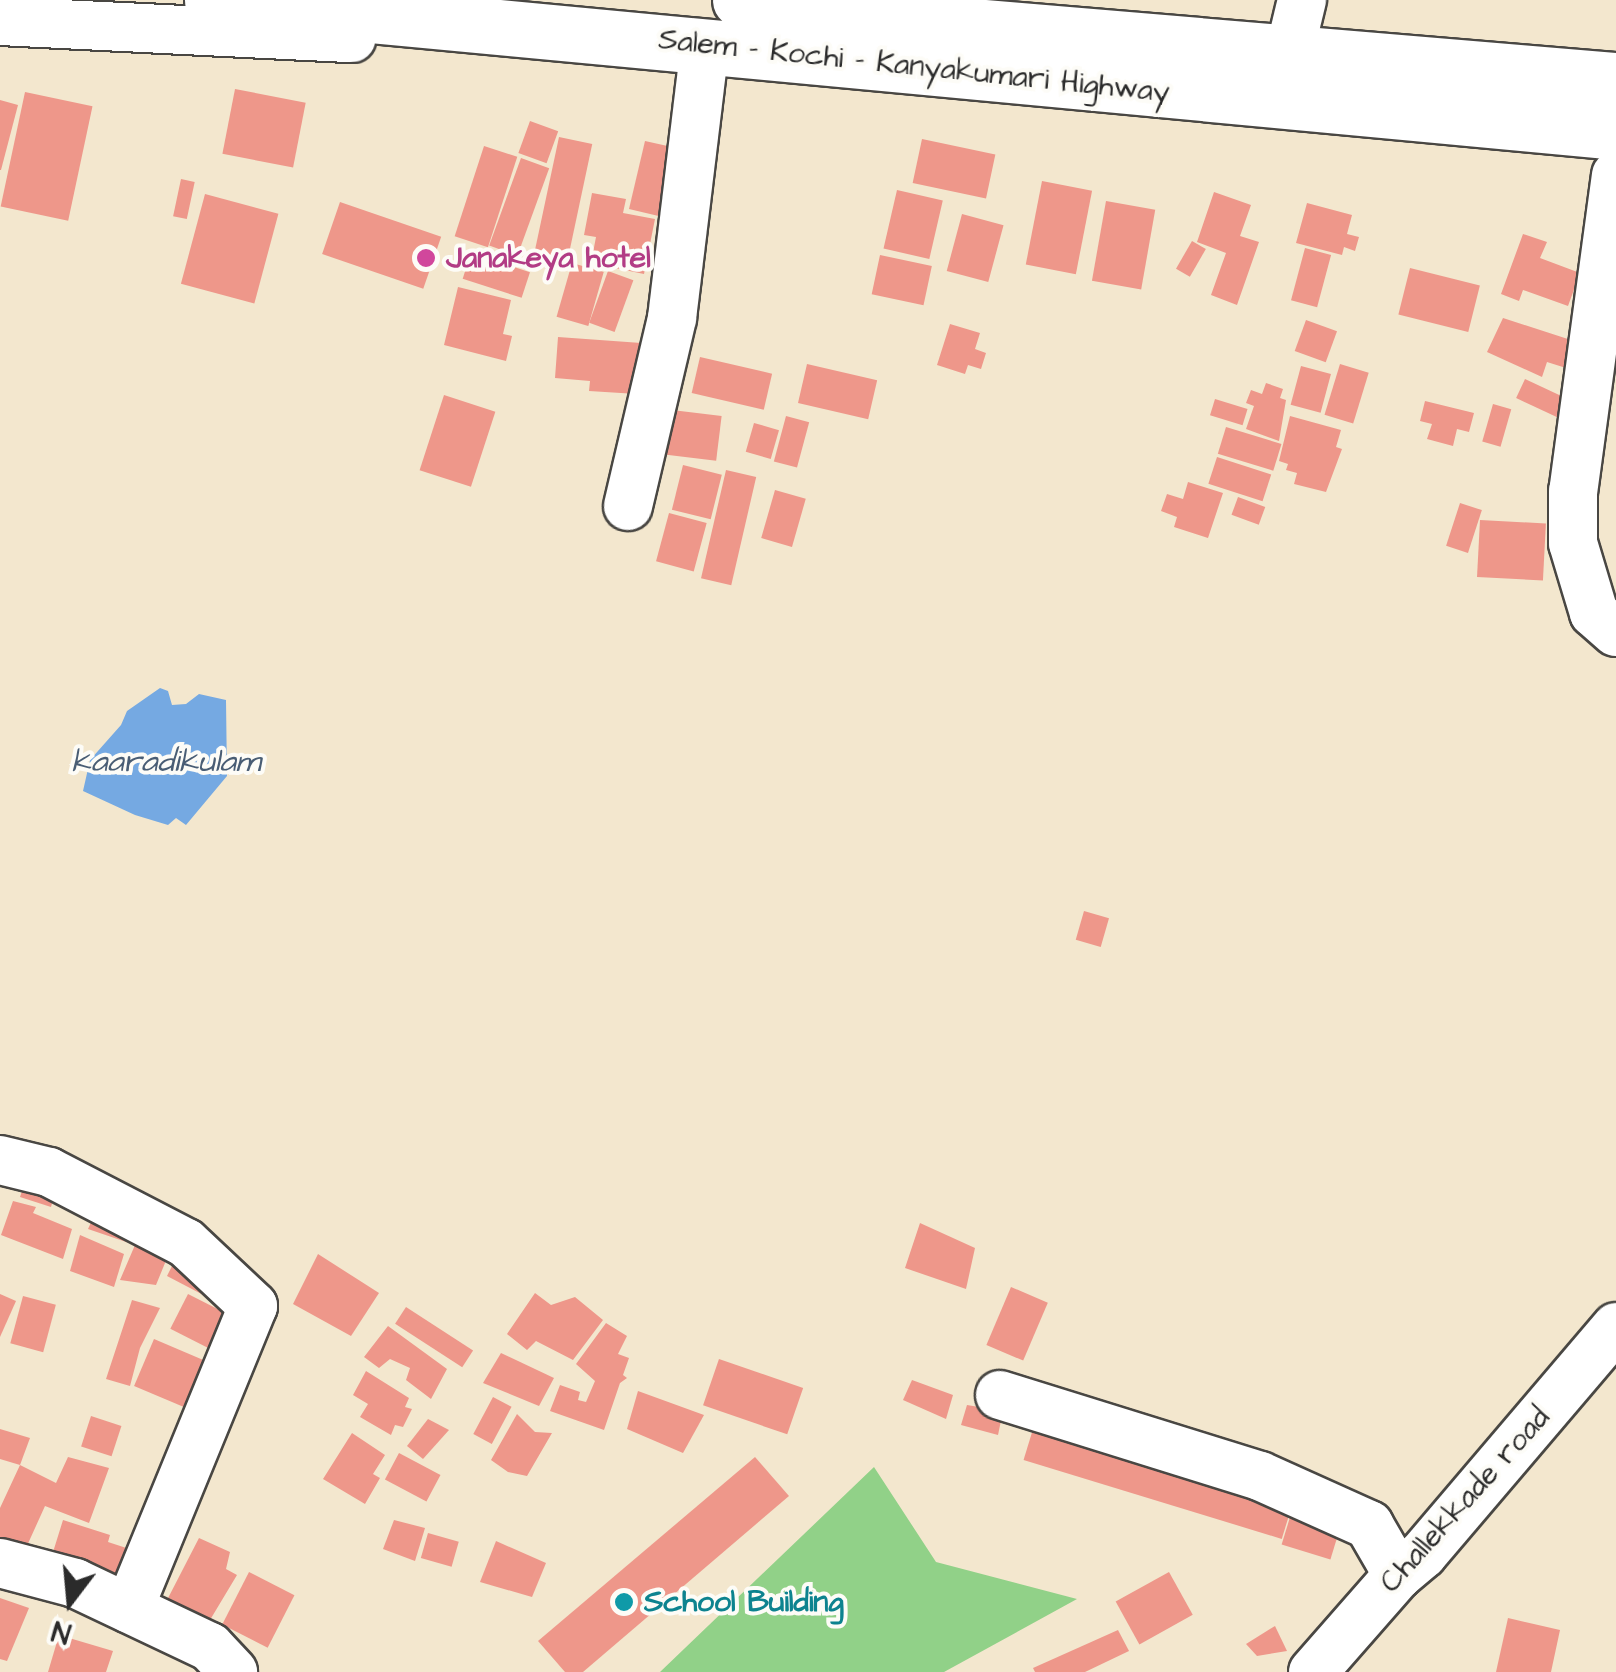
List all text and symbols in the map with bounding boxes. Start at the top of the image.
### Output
street label: Salem - Kochi - Kanyakumari Highway [657,21,1171,111]
place label: Janakeya hotel [446,240,651,276]
marker: Janakeya hotel [415,247,437,269]
water label: kaaradikulam [71,743,261,781]
street label: Challekkade road [1372,1400,1558,1600]
north arrow [20,1552,120,1652]
place label: School Building [644,1584,844,1620]
marker: School Building [613,1591,635,1613]
text: N [48,1610,75,1652]

